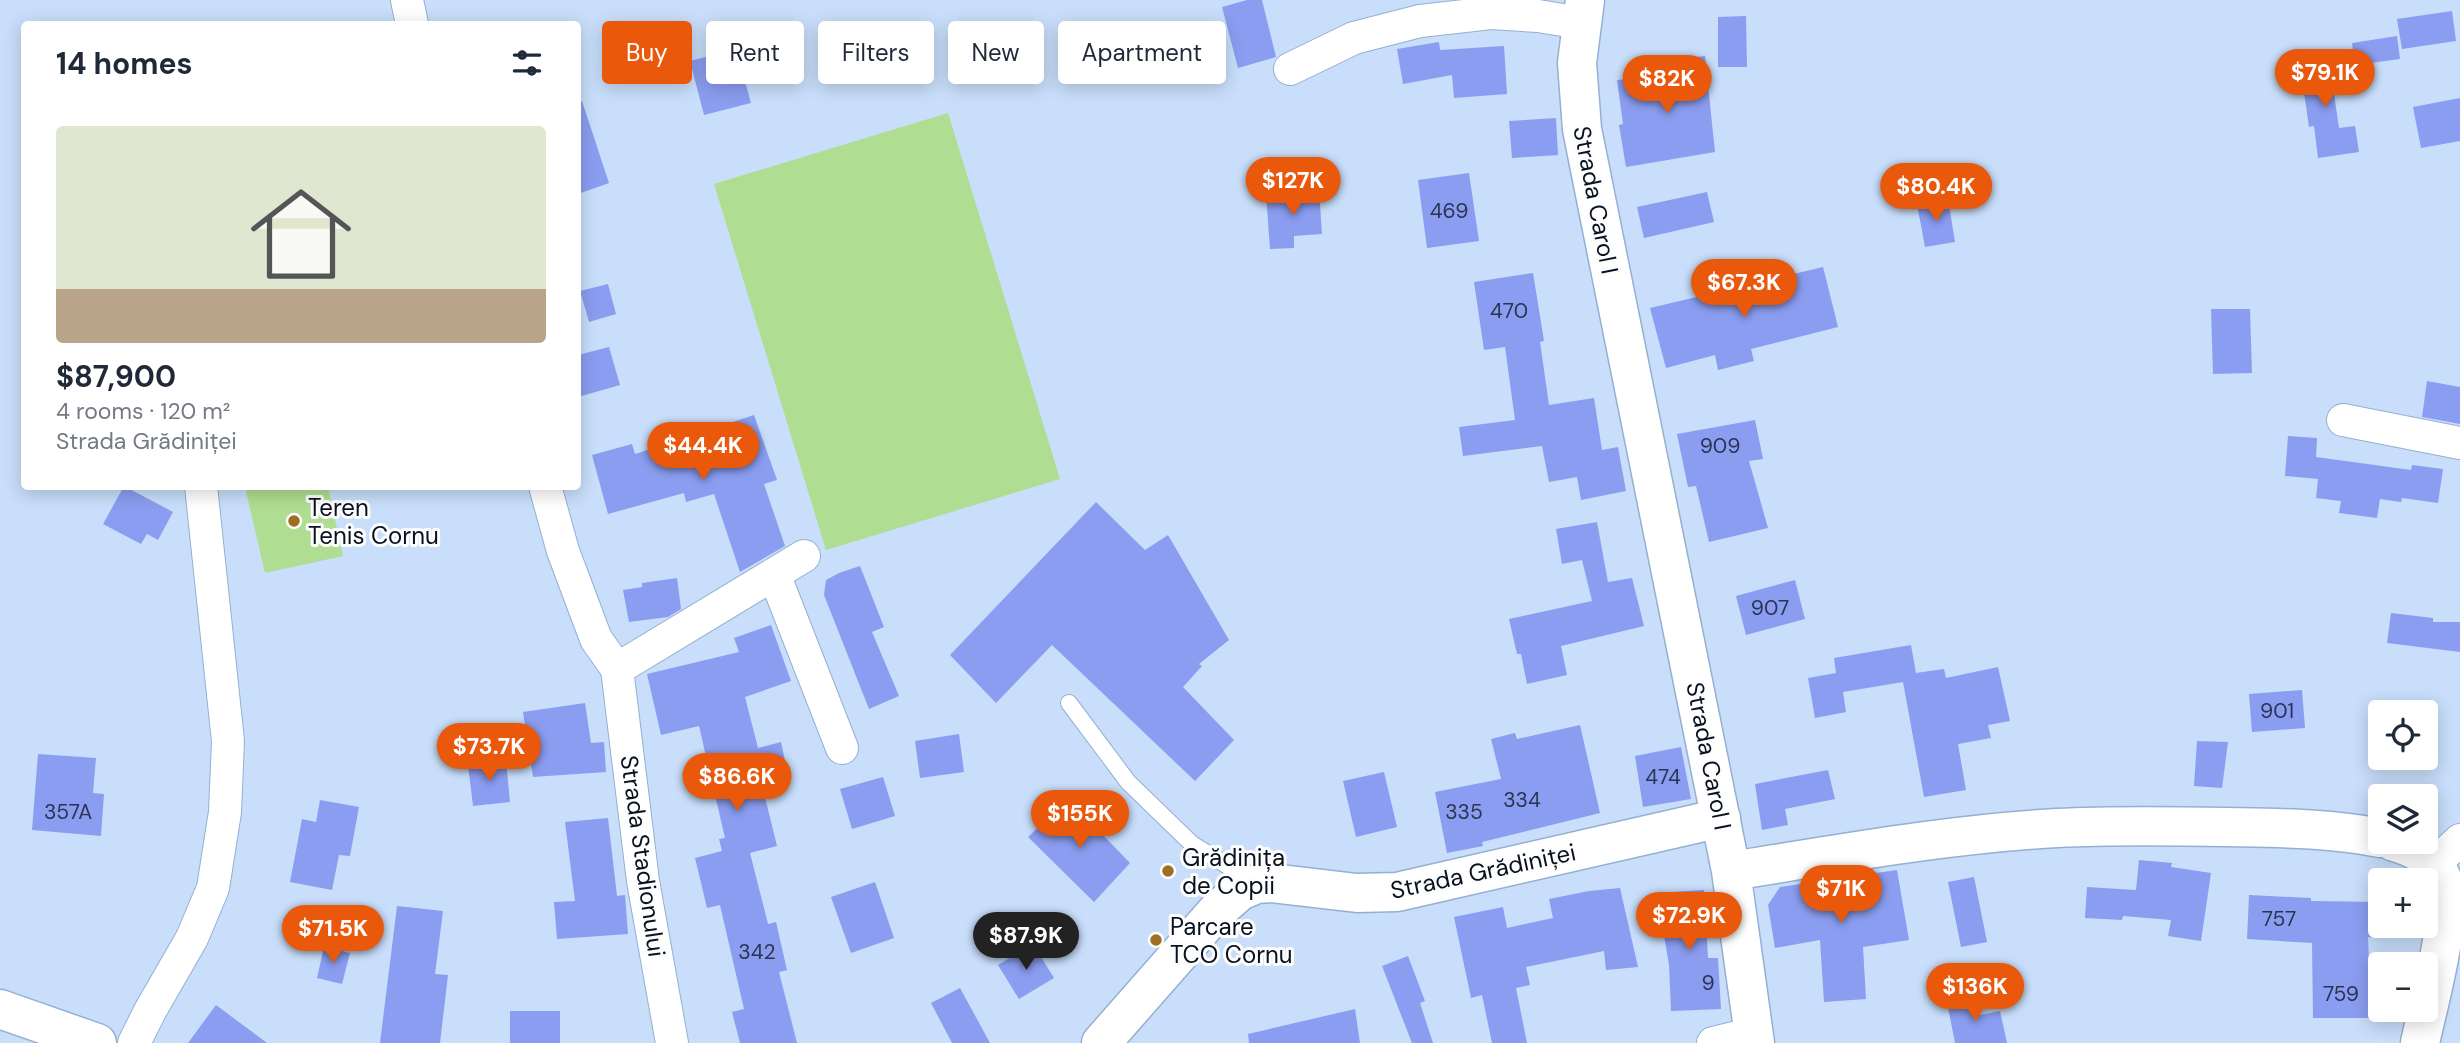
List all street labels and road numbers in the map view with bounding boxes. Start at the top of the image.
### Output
street label: Strada Carol I [1566,123,1626,277]
street label: Strada Carol I [1679,679,1739,833]
street label: Strada Stadionului [613,753,673,959]
street label: Strada Grădiniței [1387,836,1579,906]

